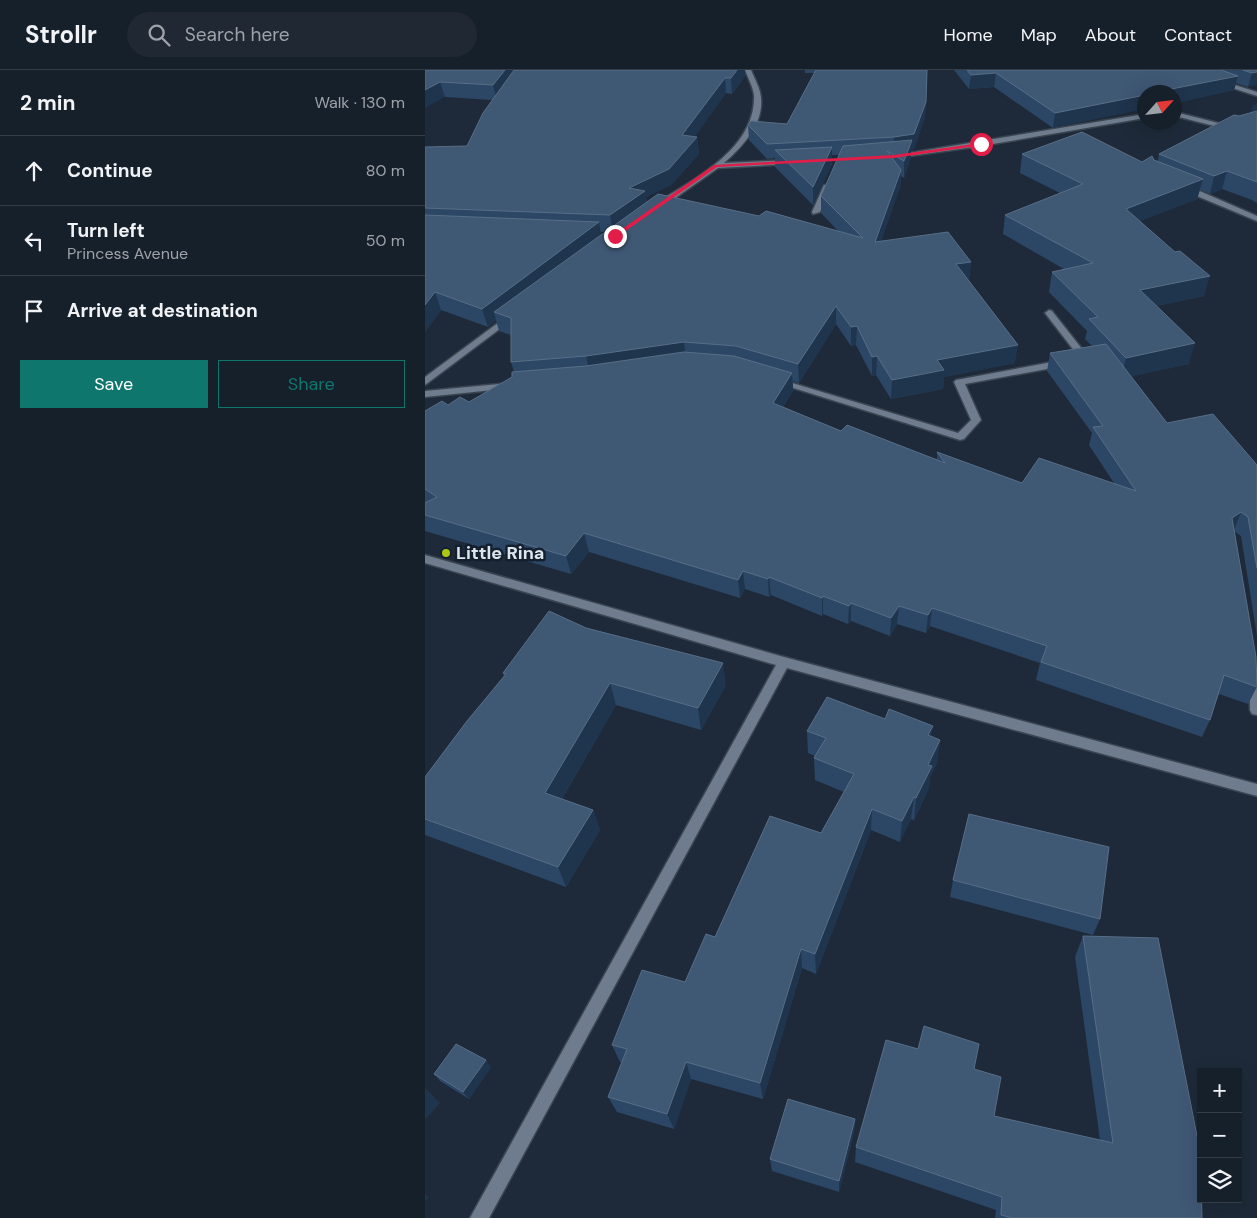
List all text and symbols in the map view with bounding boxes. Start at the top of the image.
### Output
search box [127,12,477,57]
text: Strollr [25,19,97,50]
icon: search [145,21,173,49]
text: Search here [185,22,290,47]
text: Home [943,23,993,47]
text: Map [1021,23,1057,47]
text: About [1085,23,1136,47]
text: Contact [1164,23,1232,47]
north arrow [1137,85,1182,130]
text: 2 min [20,89,76,117]
text: Walk · 130 m [314,92,405,113]
route start [970,133,993,156]
icon: ahead [20,157,48,185]
text: Continue [67,158,153,183]
text: 80 m [366,160,405,181]
text: Turn left [67,218,145,243]
route end [604,225,627,248]
icon: left [20,227,48,255]
text: 50 m [366,230,405,251]
text: Princess Avenue [67,243,188,264]
icon: arrive [20,297,48,325]
text: Arrive at destination [67,298,258,323]
button: Save [20,360,208,408]
button: Share [218,360,405,408]
place label: Little Rina [456,541,544,565]
marker: Little Rina [440,547,452,559]
map controls [1197,1068,1242,1203]
button: + [1197,1068,1242,1113]
button: − [1197,1113,1242,1158]
button: layers [1197,1158,1242,1203]

